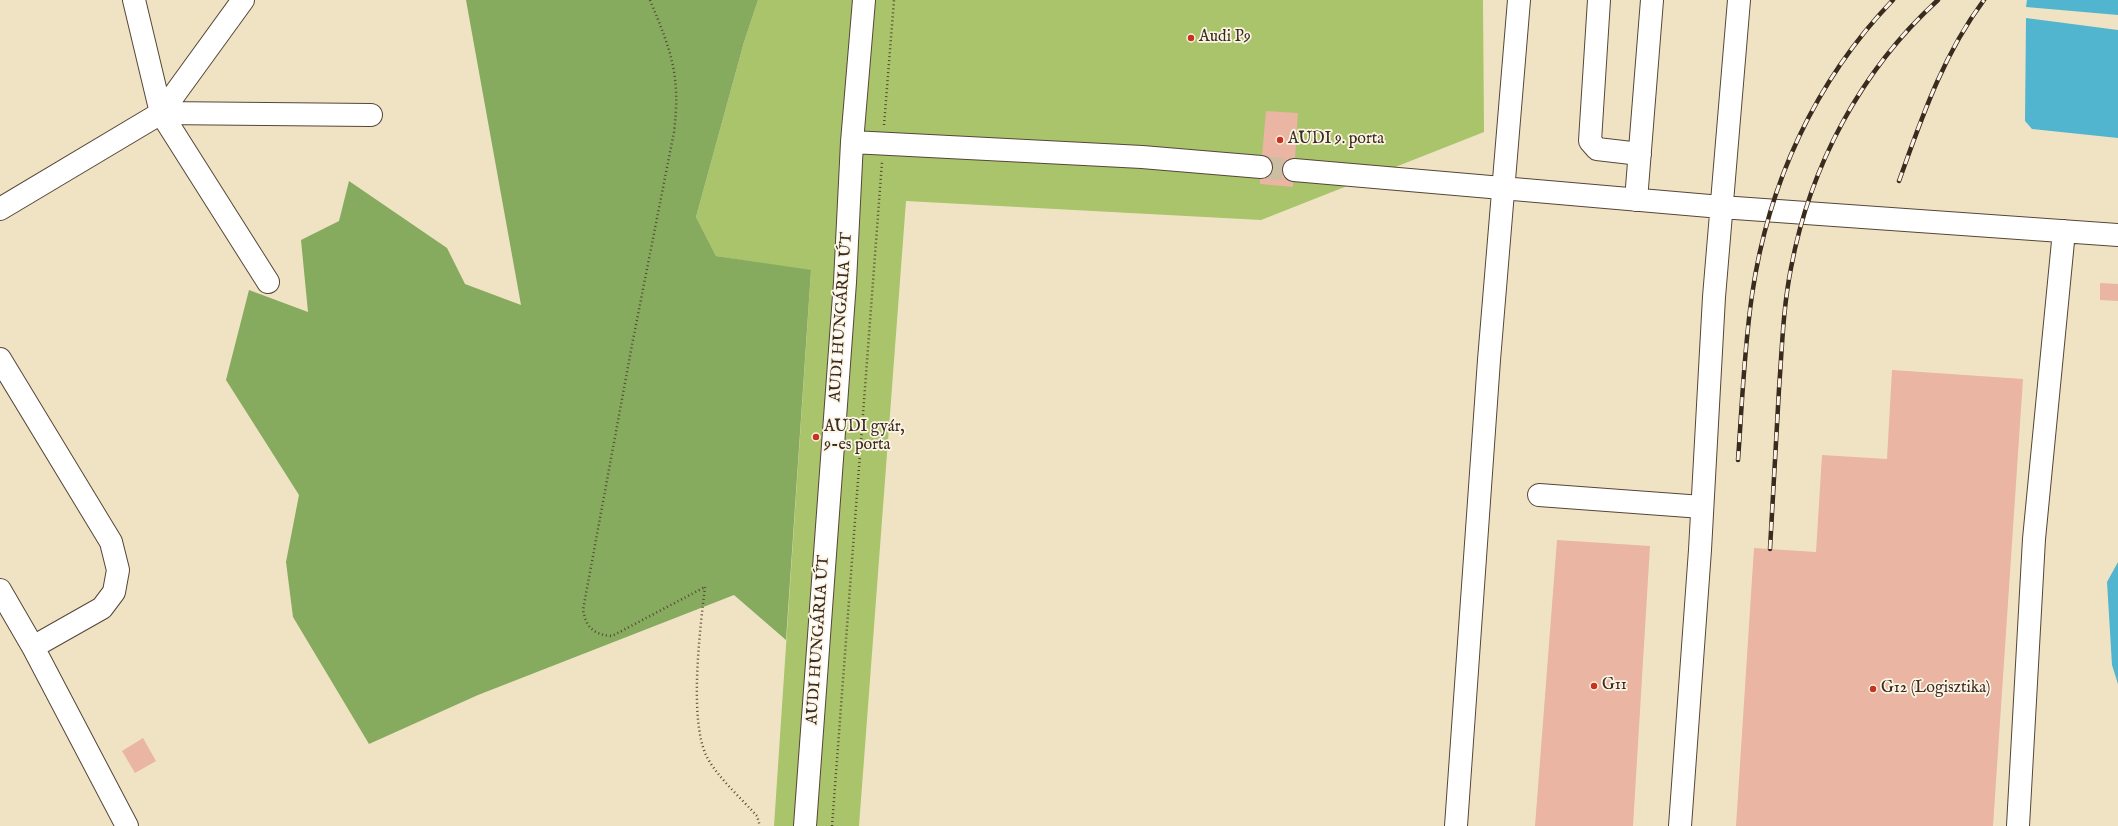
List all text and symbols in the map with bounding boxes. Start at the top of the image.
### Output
place label: Audi P9 [1199,28,1251,48]
marker: Audi P9 [1186,33,1196,43]
place label: AUDI 9. porta [1288,130,1384,150]
marker: AUDI 9. porta [1275,135,1285,145]
street label: AUDI HUNGÁRIA ÚT [827,232,857,402]
place label: AUDI gyár, 9-es porta [824,418,905,456]
marker: AUDI gyár, 9-es porta [811,432,821,442]
street label: AUDI HUNGÁRIA ÚT [804,555,834,725]
place label: G11 [1602,676,1627,696]
place label: G12 (Logisztika) [1881,679,1990,699]
marker: G11 [1589,681,1599,691]
marker: G12 (Logisztika) [1868,684,1878,694]

